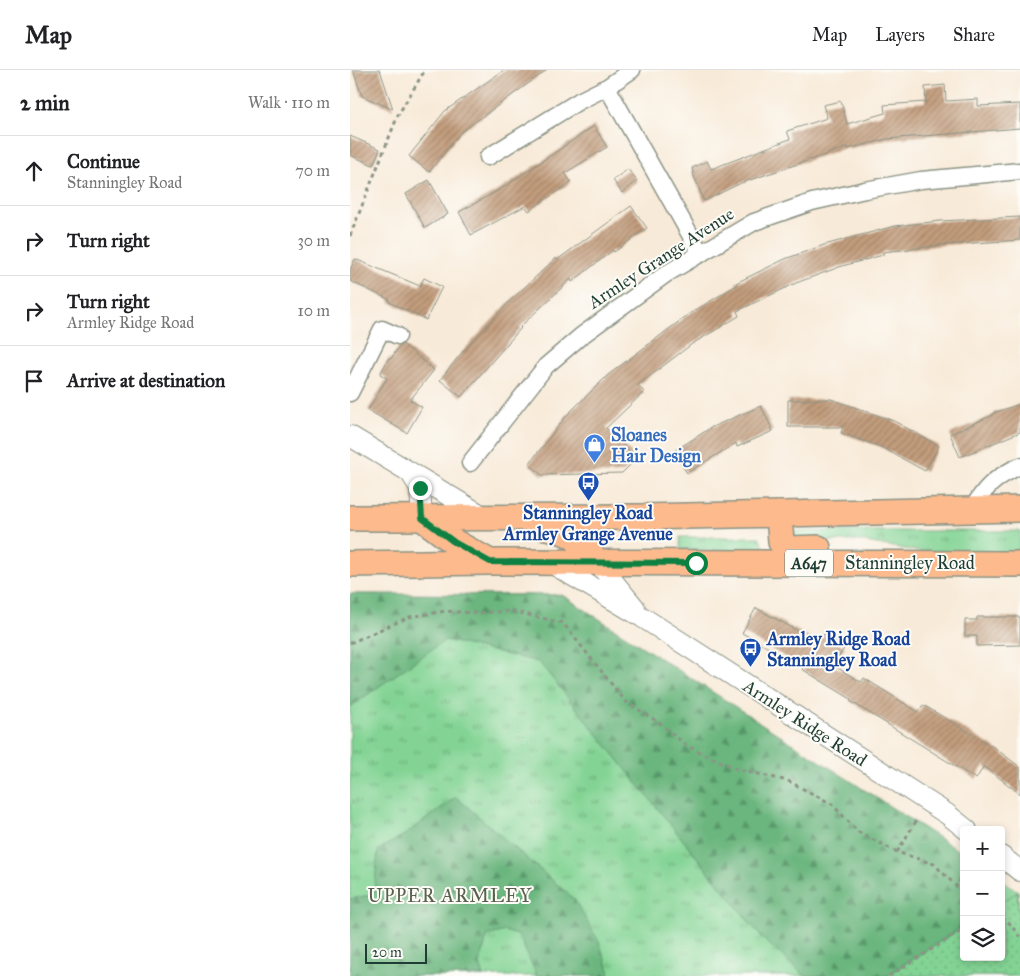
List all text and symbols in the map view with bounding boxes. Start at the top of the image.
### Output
text: Map [25,20,72,50]
text: Map [812,24,847,46]
text: Layers [875,24,925,46]
text: Share [953,24,995,46]
text: 2 min [20,90,70,116]
text: Walk · 110 m [248,93,330,112]
text: Continue [67,150,140,173]
icon: ahead [20,157,48,185]
text: 70 m [295,161,330,180]
text: Stanningley Road [67,173,182,192]
street label: Armley Grange Avenue [583,203,739,315]
icon: right [20,227,48,255]
text: Turn right [67,229,150,252]
text: 30 m [297,231,330,250]
text: Turn right [67,290,150,313]
icon: right [20,297,48,325]
text: 10 m [298,301,330,320]
text: Armley Ridge Road [67,313,194,332]
icon: arrive [20,367,48,395]
text: Arrive at destination [67,369,225,392]
place label: Sloanes Hair Design [611,424,701,468]
shop icon: Sloanes Hair Design [583,433,607,464]
bus stop icon: Stanningley Road Armley Grange Avenue [576,471,600,502]
route end [409,477,432,500]
place label: Stanningley Road Armley Grange Avenue [502,502,673,546]
road number: A647 [785,549,833,576]
route start [685,552,708,575]
street label: Stanningley Road [845,552,975,575]
place label: Armley Ridge Road Stanningley Road [766,628,911,672]
bus stop icon: Armley Ridge Road Stanningley Road [739,637,763,668]
street label: Armley Ridge Road [738,674,871,772]
map controls [960,826,1005,961]
button: + [960,826,1005,871]
button: − [960,871,1005,916]
district label: UPPER ARMLEY [367,884,533,907]
button: layers [960,916,1005,961]
scale bar [365,941,428,964]
text: 20 m [372,944,402,961]

